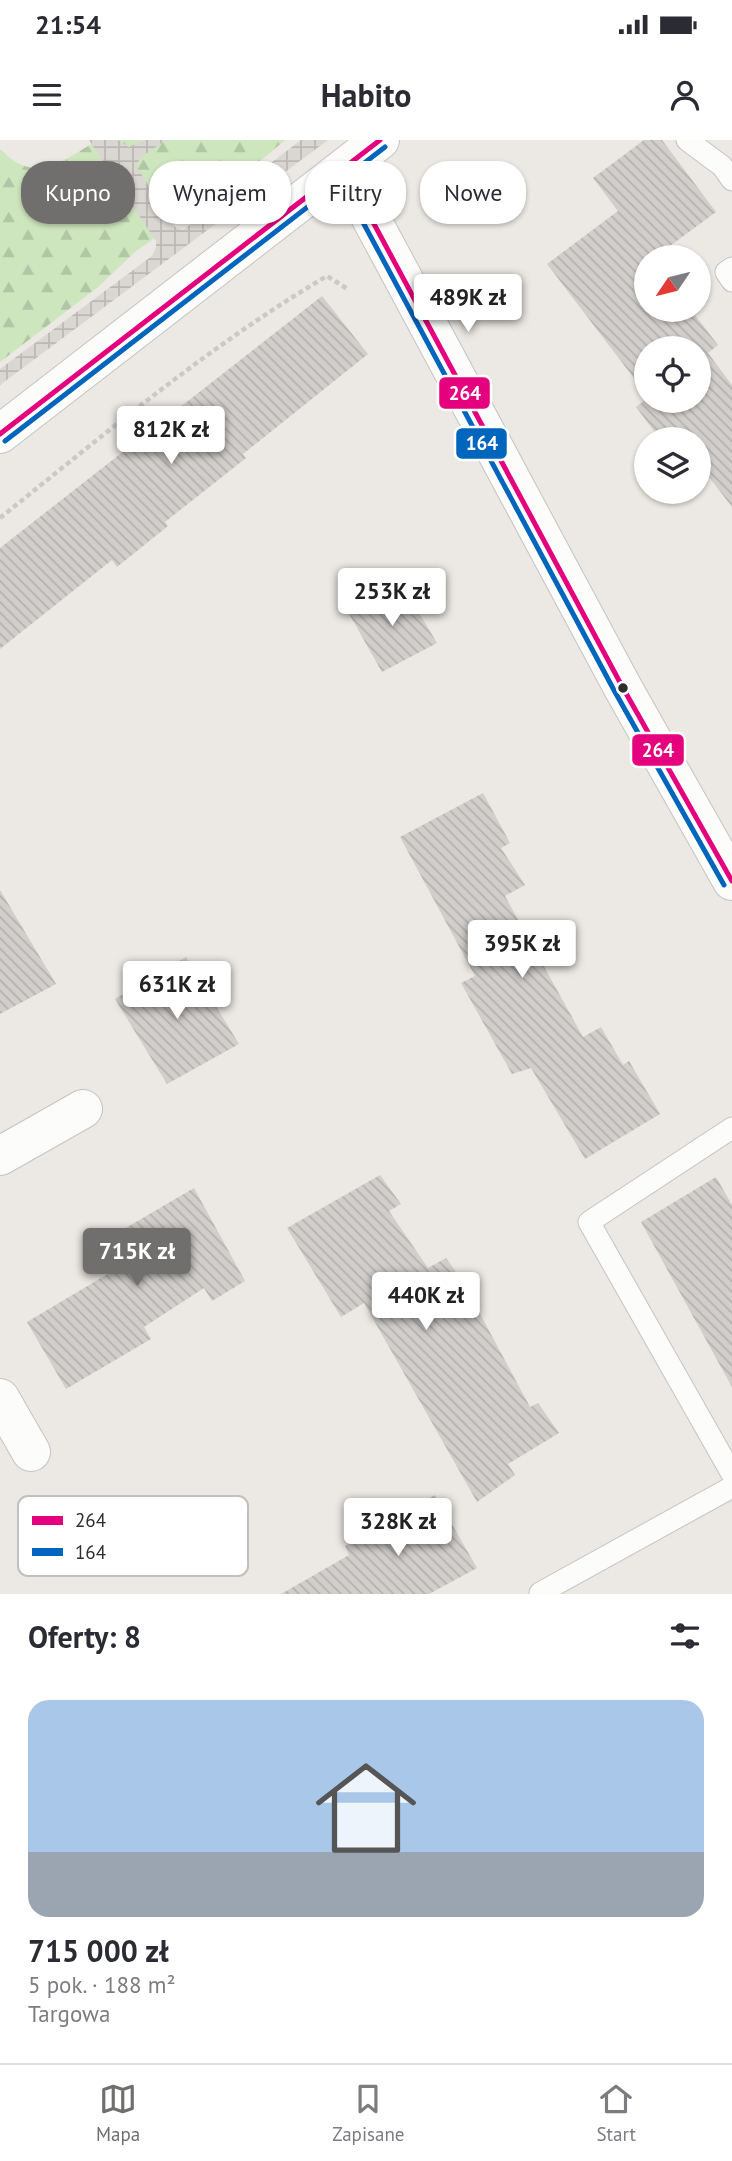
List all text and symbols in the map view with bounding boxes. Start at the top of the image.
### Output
text: 21:54 [35,8,101,41]
text: Habito [321,74,411,116]
icon: menu [28,76,66,114]
icon: person [666,76,704,114]
chip: Kupno [21,161,135,224]
chip: Wynajem [149,161,291,224]
chip: Filtry [305,161,406,224]
chip: Nowe [420,161,526,224]
north arrow [634,245,710,322]
map controls [634,245,711,504]
pin: 489K zł [403,274,533,334]
text: 489K zł [430,282,506,311]
button: locate [634,336,711,413]
line badge: 264 [438,376,491,410]
text: 264 [449,381,481,405]
pin: 812K zł [106,406,236,466]
text: 812K zł [133,414,209,443]
line badge: 164 [455,427,508,460]
button: layers [634,427,711,504]
text: 164 [466,431,498,455]
pin: 253K zł [327,568,457,628]
text: 253K zł [354,576,430,605]
unlabelled marker [616,681,630,695]
line badge: 264 [631,733,685,767]
text: 264 [642,738,674,762]
pin: 395K zł [457,920,587,980]
text: 395K zł [484,928,560,957]
pin: 631K zł [112,962,242,1021]
text: 631K zł [139,969,215,998]
pin: 715K zł [72,1228,202,1288]
text: 715K zł [99,1236,175,1265]
pin: 440K zł [361,1272,491,1332]
text: 440K zł [388,1280,464,1309]
legend [18,1496,248,1576]
pin: 328K zł [333,1498,463,1558]
text: 328K zł [360,1506,436,1535]
text: 264 [75,1508,106,1532]
text: 164 [75,1540,106,1564]
text: Oferty: 8 [28,1617,141,1656]
icon: filters [666,1617,704,1655]
icon: home [303,1745,429,1871]
text: 715 000 zł [28,1931,169,1970]
text: 5 pok. · 188 m² [28,1970,176,1999]
text: Targowa [28,1999,110,2028]
tab: Mapa [96,2080,140,2146]
tab: Zapisane [332,2080,404,2146]
tab: Start [597,2080,636,2146]

